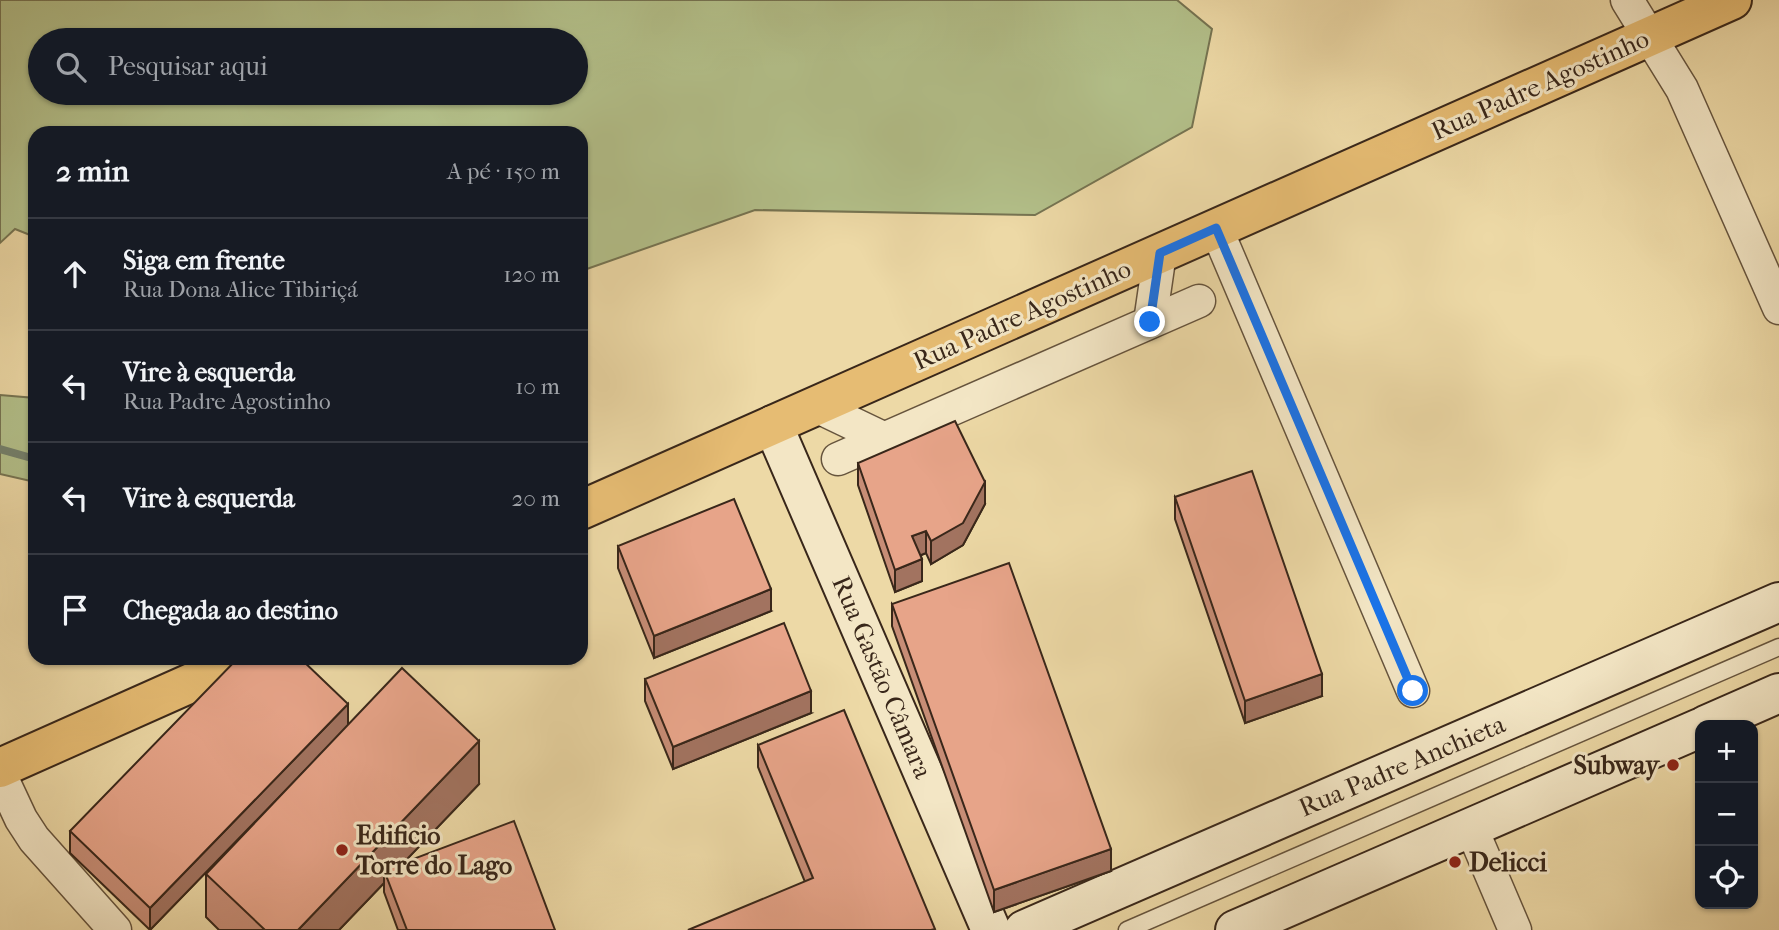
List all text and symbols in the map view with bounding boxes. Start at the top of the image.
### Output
street label: Rua Padre Agostinho [1426,23,1654,147]
search box [28,28,588,105]
icon: search [52,48,90,86]
text: Pesquisar aqui [108,51,268,82]
text: 2 min [56,154,129,189]
text: A pé · 150 m [447,158,560,185]
text: Siga em frente [123,245,285,276]
street label: Rua Padre Agostinho [908,253,1136,377]
icon: ahead [56,255,94,293]
text: 120 m [503,261,560,288]
text: Rua Dona Alice Tibiriçá [123,276,358,303]
route end [1134,306,1165,337]
text: Vire à esquerda [123,357,295,388]
icon: left [56,367,94,405]
text: 10 m [515,373,560,400]
text: Rua Padre Agostinho [123,388,331,415]
icon: left [56,479,94,517]
text: Vire à esquerda [123,483,295,514]
text: 20 m [511,485,560,512]
street label: Rua Gastão Câmara [825,571,939,784]
icon: arrive [56,591,94,629]
text: Chegada ao destino [123,595,338,626]
route start [1397,675,1428,706]
street label: Rua Padre Anchieta [1294,708,1511,823]
map controls [1695,720,1758,909]
button: + [1695,720,1758,783]
place label: Subway [1573,750,1661,781]
marker: Subway [1665,757,1681,773]
button: − [1695,783,1758,846]
place label: Edificio Torre do Lago [355,820,512,881]
marker: Edificio Torre do Lago [334,842,350,858]
button: locate [1695,846,1758,909]
place label: Delicci [1469,847,1547,878]
marker: Delicci [1447,854,1463,870]

